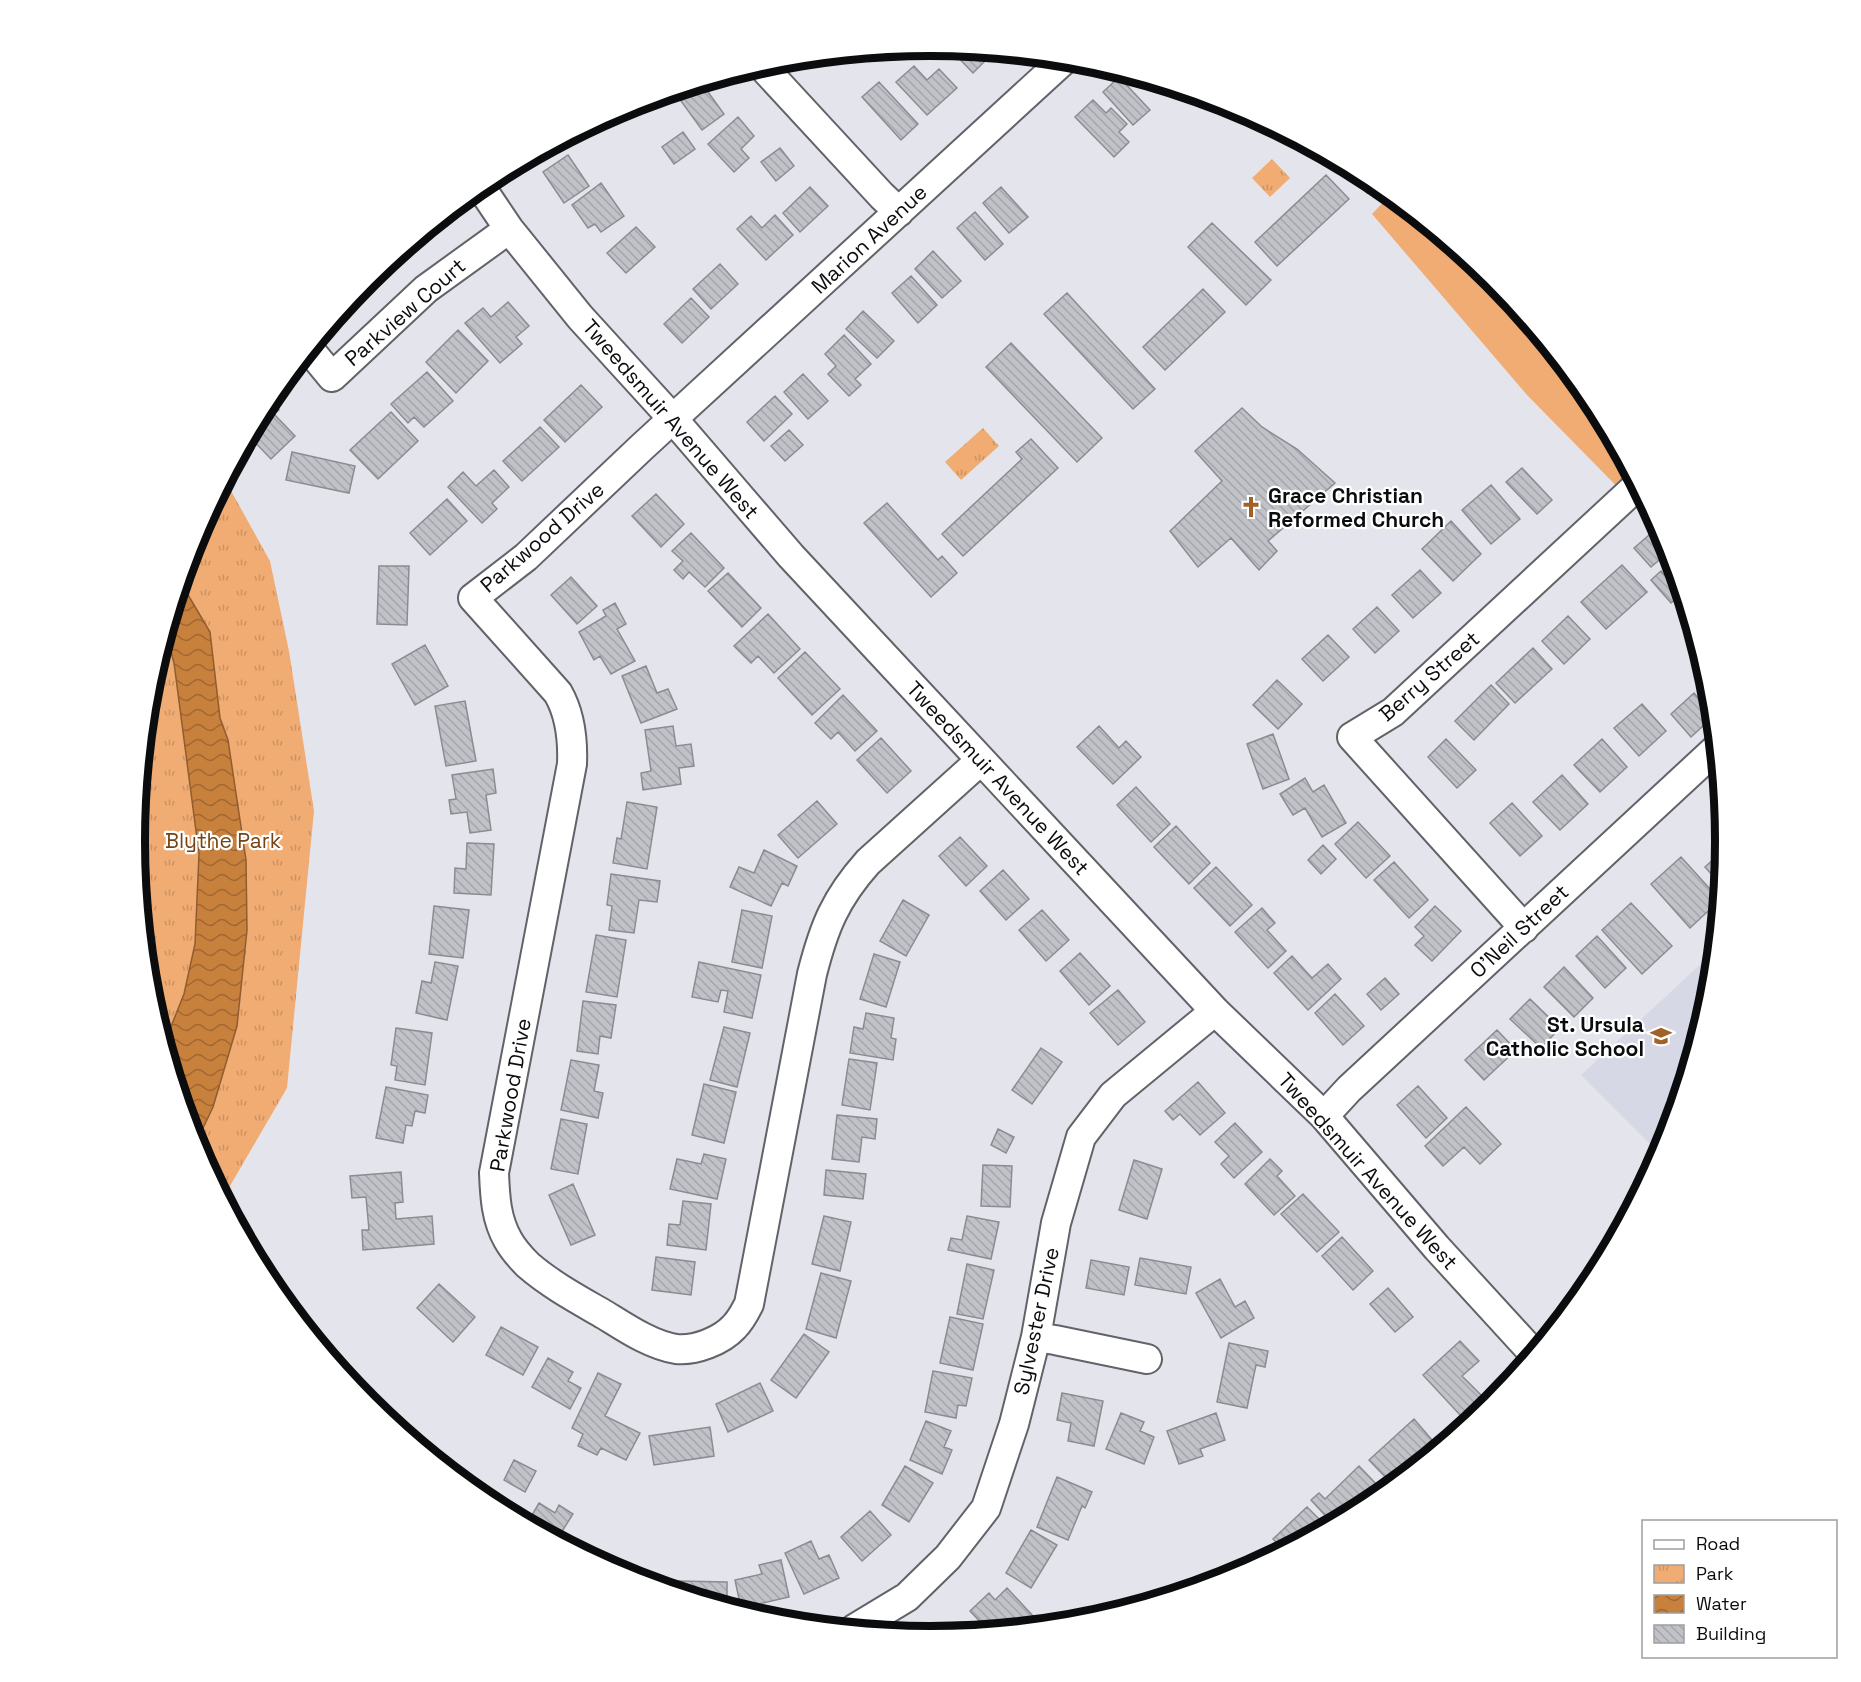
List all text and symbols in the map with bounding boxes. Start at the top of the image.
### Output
street label: Marion Avenue [806,179,932,299]
street label: Parkview Court [339,252,471,372]
street label: Tweedsmuir Avenue West [577,313,765,525]
street label: Parkwood Drive [474,476,610,598]
place label: Grace Christian Reformed Church [1268,482,1444,533]
church icon: Grace Christian Reformed Church [1239,495,1263,519]
street label: Berry Street [1373,625,1485,727]
street label: Tweedsmuir Avenue West [901,675,1095,881]
park label: Blythe Park [165,827,281,854]
street label: O'Neil Street [1464,878,1574,984]
place label: St. Ursula Catholic School [1486,1011,1644,1062]
street label: Parkwood Drive [483,1016,537,1174]
school or university icon: St. Ursula Catholic School [1649,1024,1673,1048]
street label: Tweedsmuir Avenue West [1272,1067,1464,1275]
street label: Sylvester Drive [1007,1245,1065,1397]
legend [1642,1520,1837,1658]
text: Road [1696,1532,1740,1555]
text: Park [1696,1562,1734,1585]
text: Water [1696,1592,1747,1615]
text: Building [1696,1622,1766,1645]

